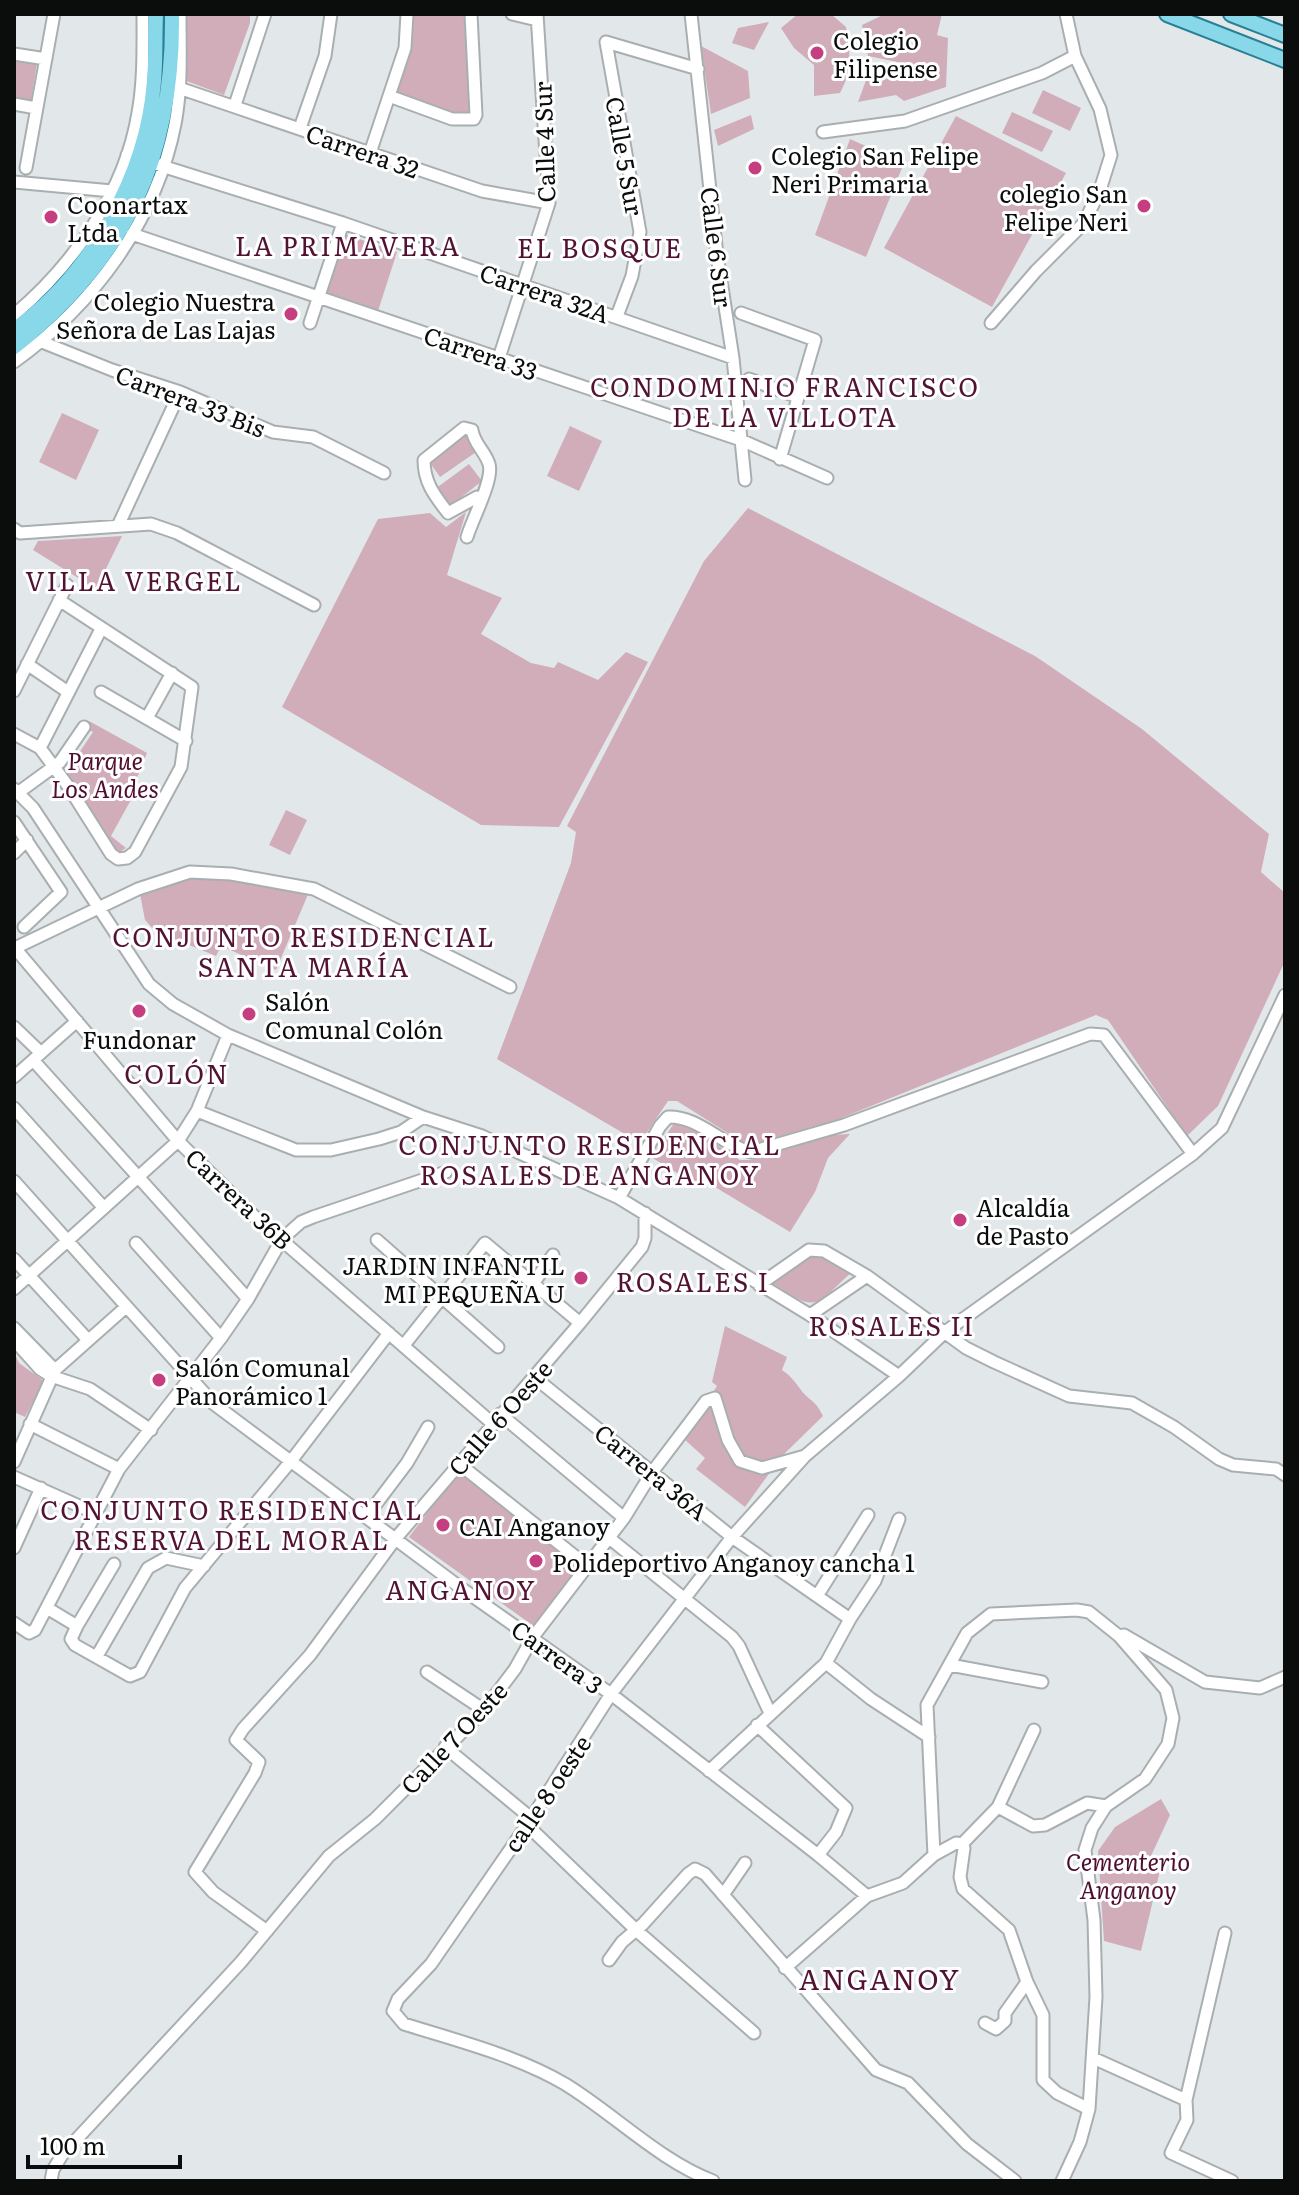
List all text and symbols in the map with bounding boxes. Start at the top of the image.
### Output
place label: Colegio Filipense [833,22,938,85]
marker: Colegio Filipense [808,44,826,62]
street label: Calle 4 Sur [523,80,563,203]
street label: Calle 5 Sur [598,94,654,219]
street label: Carrera 32 [302,114,424,186]
place label: Colegio San Felipe Neri Primaria [771,137,979,200]
marker: Colegio San Felipe Neri Primaria [746,159,764,177]
place label: colegio San Felipe Neri [999,175,1128,238]
street label: Calle 6 Sur [693,185,743,310]
place label: Coonartax Ltda [67,186,188,249]
marker: colegio San Felipe Neri [1135,197,1153,215]
marker: Coonartax Ltda [42,208,60,226]
district label: LA PRIMAVERA [235,225,461,264]
district label: EL BOSQUE [517,227,683,266]
street label: Carrera 32A [475,253,615,331]
place label: Colegio Nuestra Señora de Las Lajas [56,283,275,346]
marker: Colegio Nuestra Señora de Las Lajas [282,305,300,323]
street label: Carrera 33 [419,316,543,388]
street label: Carrera 33 Bis [111,355,271,445]
district label: CONDOMINIO FRANCISCO DE LA VILLOTA [590,366,980,435]
district label: VILLA VERGEL [25,560,243,599]
park label: Parque Los Andes [51,742,159,805]
district label: CONJUNTO RESIDENCIAL SANTA MARÍA [112,916,496,985]
place label: Salón Comunal Colón [265,983,443,1046]
marker: Fundonar [130,1002,148,1020]
marker: Salón Comunal Colón [240,1005,258,1023]
place label: Fundonar [82,1021,196,1056]
district label: COLÓN [124,1053,230,1092]
district label: CONJUNTO RESIDENCIAL ROSALES DE ANGANOY [398,1124,782,1193]
street label: Carrera 36B [179,1139,301,1257]
place label: Alcaldía de Pasto [976,1189,1070,1252]
marker: Alcaldía de Pasto [951,1211,969,1229]
place label: JARDIN INFANTIL MI PEQUEÑA U [342,1247,565,1310]
district label: ROSALES I [616,1261,770,1300]
marker: JARDIN INFANTIL MI PEQUEÑA U [572,1269,590,1287]
district label: ROSALES II [809,1305,975,1344]
place label: Salón Comunal Panorámico 1 [175,1349,350,1412]
street label: Calle 6 Oeste [439,1351,559,1483]
marker: Salón Comunal Panorámico 1 [150,1371,168,1389]
street label: Carrera 36A [588,1414,716,1528]
district label: CONJUNTO RESIDENCIAL RESERVA DEL MORAL [40,1489,424,1558]
place label: CAI Anganoy [459,1508,610,1543]
marker: CAI Anganoy [434,1516,452,1534]
place label: Polideportivo Anganoy cancha 1 [552,1544,915,1579]
marker: Polideportivo Anganoy cancha 1 [527,1552,545,1570]
district label: ANGANOY [385,1569,537,1608]
street label: Carrera 3 [505,1611,611,1701]
street label: Calle 7 Oeste [392,1673,514,1801]
street label: calle 8 oeste [494,1727,598,1859]
park label: Cementerio Anganoy [1066,1843,1190,1906]
district label: ANGANOY [799,1957,961,1999]
scale bar [28,2119,180,2169]
text: 100 m [40,2127,106,2162]

